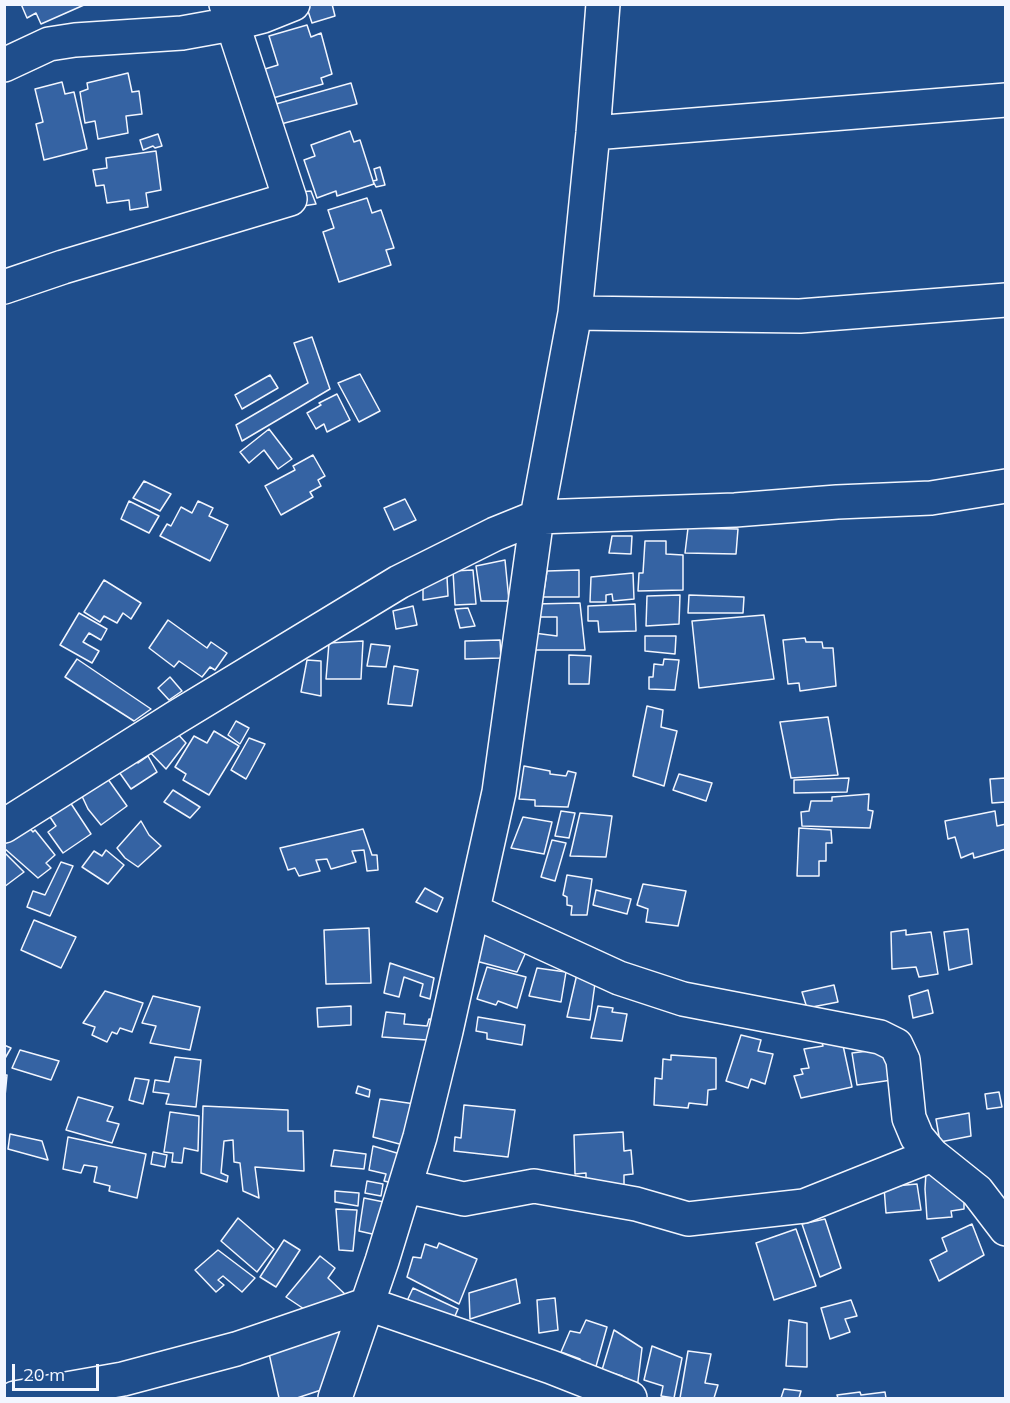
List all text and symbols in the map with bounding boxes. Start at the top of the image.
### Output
scale bar [15,1352,102,1390]
text: 20 m [23,1363,65,1386]

